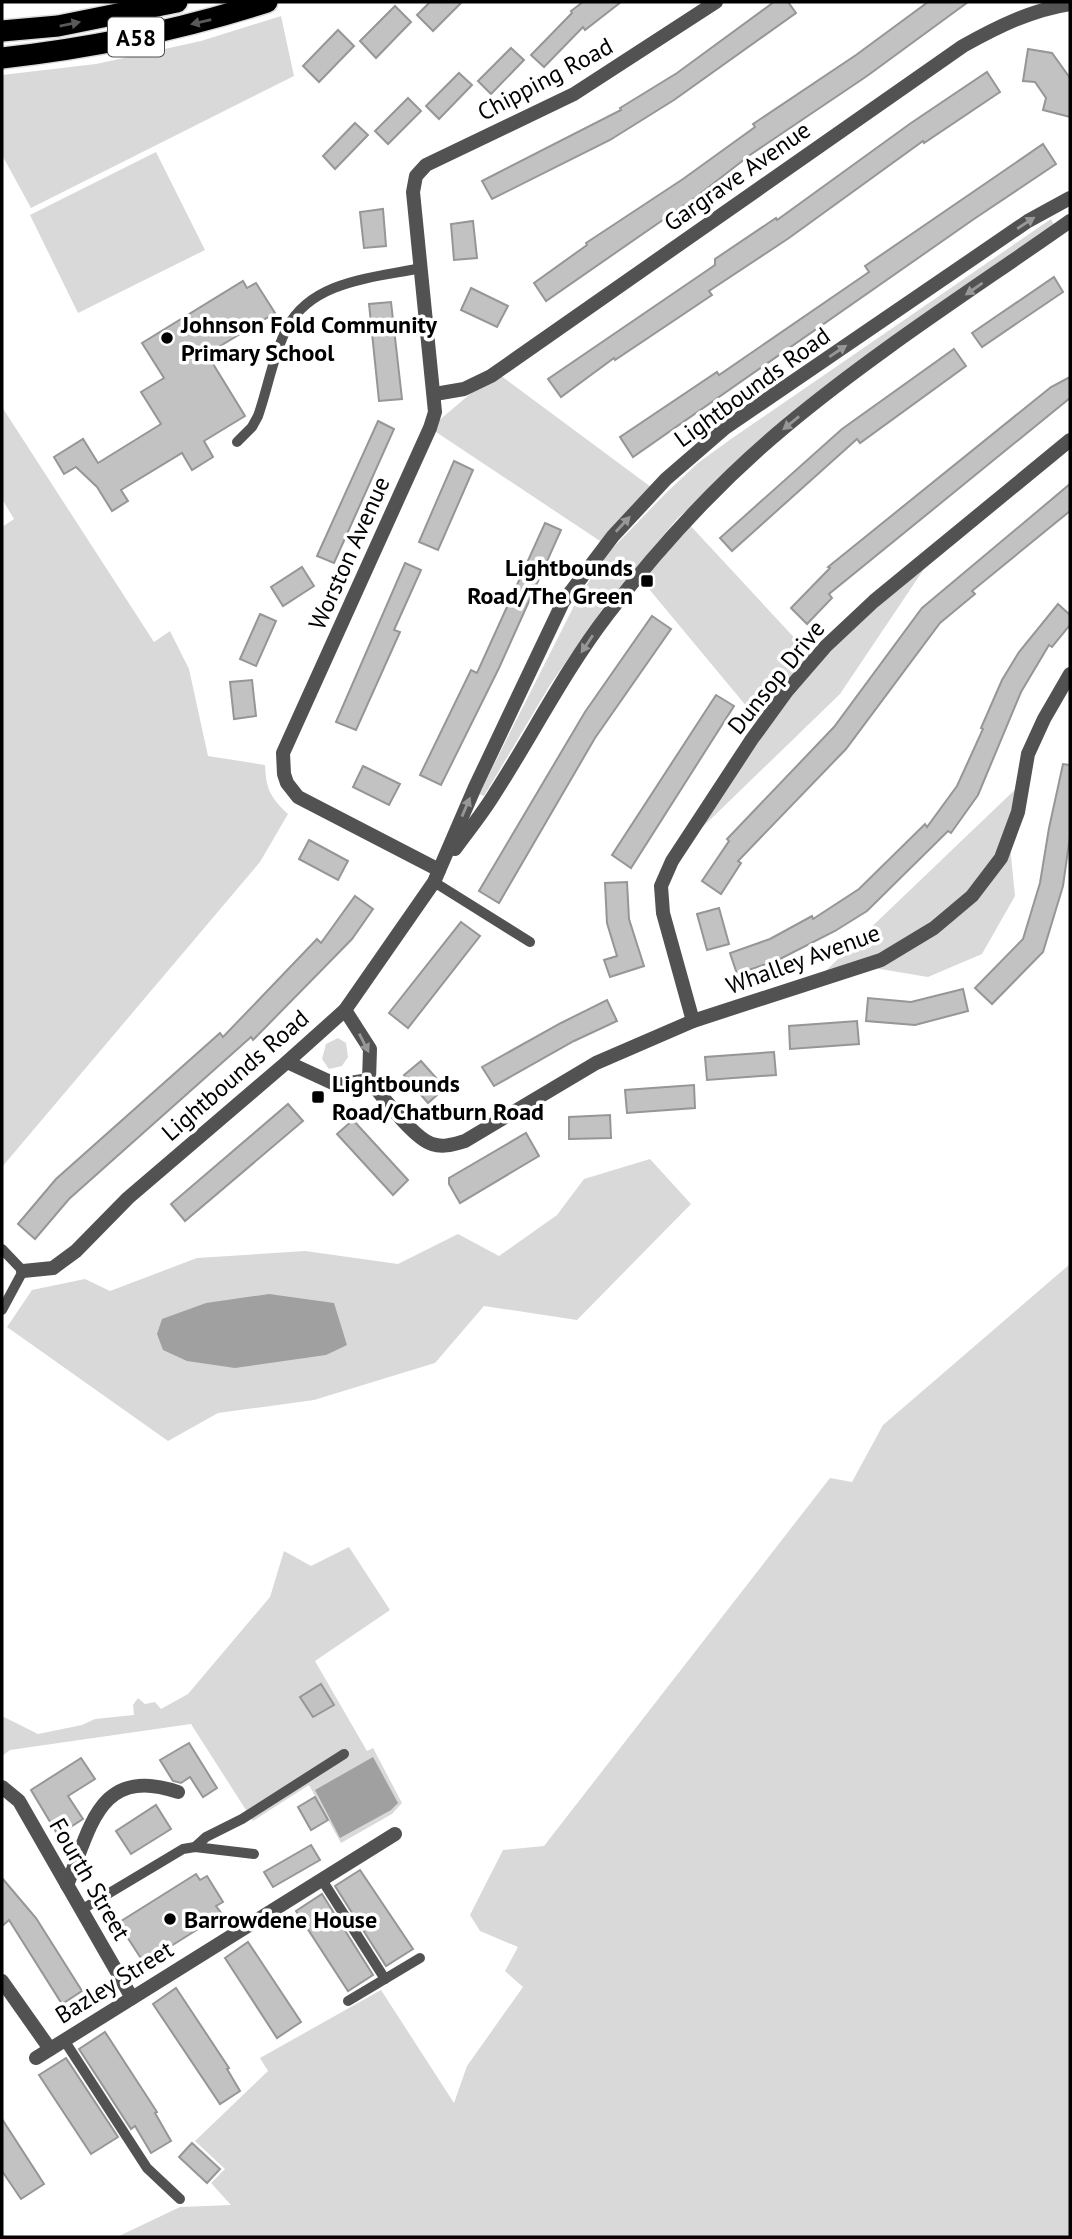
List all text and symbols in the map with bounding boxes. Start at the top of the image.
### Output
one-way arrow [190,17,212,28]
one-way arrow [59,18,81,29]
road number: A58 [108,18,164,56]
street label: Chipping Road [472,30,618,128]
street label: Gargrave Avenue [658,114,816,238]
one-way arrow [1016,217,1035,230]
one-way arrow [965,282,983,296]
place label: Johnson Fold Community Primary School [180,309,437,368]
street label: Lightbounds Road [668,320,836,454]
marker: Johnson Fold Community Primary School [159,330,175,346]
one-way arrow [829,344,847,358]
one-way arrow [782,415,799,430]
street label: Worston Avenue [301,472,397,634]
one-way arrow [615,516,631,533]
place label: Lightbounds Road/The Green [467,552,633,611]
marker: Lightbounds Road/The Green [639,573,655,589]
street label: Dunsop Drive [721,614,831,740]
one-way arrow [581,634,594,654]
one-way arrow [460,797,472,817]
street label: Whalley Avenue [722,917,884,1001]
street label: Lightbounds Road [155,1003,315,1147]
one-way arrow [359,1033,370,1053]
place label: Lightbounds Road/Chatburn Road [332,1068,544,1127]
marker: Lightbounds Road/Chatburn Road [310,1089,326,1105]
street label: Fourth Street [43,1812,137,1946]
place label: Barrowdene House [184,1904,377,1935]
marker: Barrowdene House [162,1911,178,1927]
street label: Bazley Street [49,1934,179,2030]

